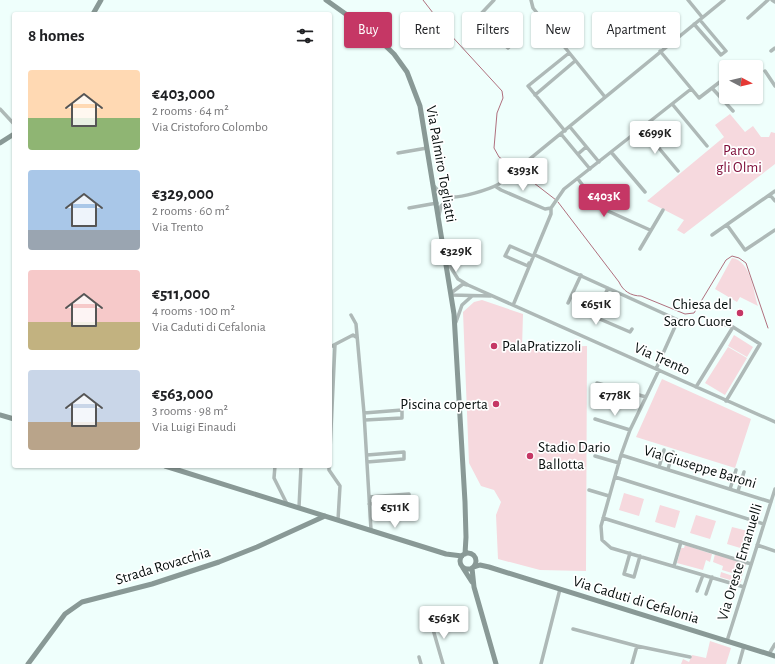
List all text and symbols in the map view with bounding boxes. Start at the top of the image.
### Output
chip: Buy [344,12,392,48]
chip: Rent [400,12,454,48]
chip: Filters [462,12,523,48]
chip: New [531,12,584,48]
chip: Apartment [592,12,680,48]
icon: filters [294,25,316,47]
text: 8 homes [28,27,85,44]
north arrow [719,60,763,104]
map controls [719,60,763,104]
text: €403,000 [152,85,215,102]
icon: home [60,86,108,134]
street label: Via Palmiro Togliatti [423,104,459,224]
text: 2 rooms · 64 m² [152,105,229,118]
text: Via Cristoforo Colombo [152,121,268,134]
pin: €699K [627,121,683,155]
text: €699K [639,127,671,140]
park label: Parco gli Olmi [716,143,762,175]
pin: €393K [495,158,551,192]
text: €393K [507,164,539,177]
pin: €403K [576,184,632,218]
text: €329,000 [152,185,214,202]
icon: home [60,186,108,234]
text: €403K [588,190,620,203]
text: 2 rooms · 60 m² [152,205,229,218]
text: Via Trento [152,221,203,234]
pin: €329K [428,239,484,273]
text: €329K [440,245,472,258]
text: €511,000 [152,285,210,302]
icon: home [60,286,108,334]
pin: €651K [568,292,624,326]
place label: Chiesa del Sacro Cuore [664,297,732,329]
text: €651K [581,298,611,311]
text: 4 rooms · 100 m² [152,305,235,318]
marker: Chiesa del Sacro Cuore [735,308,745,318]
text: Via Caduti di Cefalonia [152,321,266,334]
place label: PalaPratizzoli [502,339,581,354]
street label: Via Trento [632,340,692,378]
marker: PalaPratizzoli [489,341,499,351]
pin: €778K [587,383,643,417]
text: €563,000 [152,385,213,402]
icon: home [60,386,108,434]
text: €778K [599,389,631,402]
place label: Piscina coperta [400,397,488,412]
marker: Piscina coperta [491,399,501,409]
text: 3 rooms · 98 m² [152,405,228,418]
text: Via Luigi Einaudi [152,421,236,434]
place label: Stadio Dario Ballotta [538,440,610,472]
street label: Via Giuseppe Baroni [642,443,758,491]
marker: Stadio Dario Ballotta [525,451,535,461]
pin: €511K [367,495,423,529]
text: €511K [381,501,409,514]
street label: Via Oreste Emanuelli [715,502,765,622]
street label: Strada Rovacchia [114,544,212,588]
street label: Via Caduti di Cefalonia [571,574,701,626]
pin: €563K [416,606,472,640]
text: €563K [428,612,460,625]

